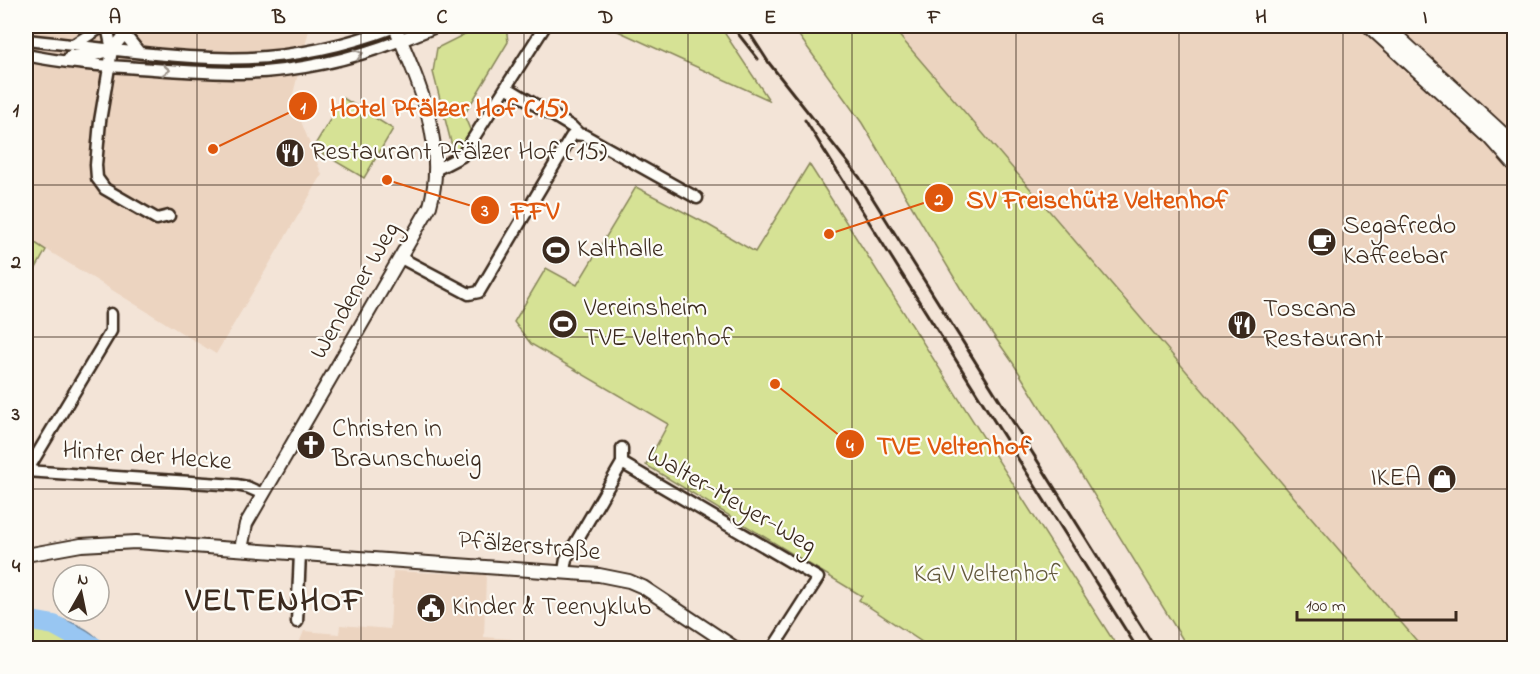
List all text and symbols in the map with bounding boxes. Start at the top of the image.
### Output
text: A [109,4,121,33]
text: B [271,4,286,33]
text: C [437,4,448,33]
text: D [598,4,613,33]
text: E [764,4,776,33]
text: F [927,4,941,33]
text: G [1092,4,1105,33]
text: H [1255,4,1267,33]
text: I [1423,4,1428,33]
one-way arrow [354,49,364,61]
one-way arrow [162,63,171,76]
callout: Hotel Pfälzer Hof (15) [288,84,580,129]
text: Hotel Pfälzer Hof (15) [330,90,568,129]
text: 1 [300,96,306,122]
text: 1 [13,97,20,126]
place label: Restaurant Pfälzer Hof (15) [311,134,607,172]
restaurant icon: Restaurant Pfälzer Hof (15) [274,137,306,169]
callout: SV Freischütz Veltenhof [924,176,1240,221]
text: SV Freischütz Veltenhof [966,182,1228,221]
callout: FFV [470,187,571,232]
text: 2 [934,188,944,214]
text: FFV [509,193,560,232]
text: 3 [480,199,489,225]
place label: Segafredo Kaffeebar [1343,208,1456,276]
street label: Wendener Weg [301,215,411,367]
cafe icon: Segafredo Kaffeebar [1306,226,1338,258]
place label: Kalthalle [577,231,664,269]
sports icon: Kalthalle [540,234,572,266]
text: 2 [10,249,21,278]
place label: Vereinsheim TVE Veltenhof [583,290,734,358]
place label: Toscana Restaurant [1263,291,1384,359]
sports icon: Vereinsheim TVE Veltenhof [547,308,579,340]
restaurant icon: Toscana Restaurant [1226,309,1258,341]
text: 3 [11,401,20,430]
place label: Christen in Braunschweig [331,411,481,479]
callout: TVE Veltenhof [835,422,1044,467]
text: TVE Veltenhof [877,428,1032,467]
church icon: Christen in Braunschweig [295,429,327,461]
street label: Hinter der Hecke [61,432,233,482]
text: 4 [846,434,854,460]
street label: Walter-Meyer-Weg [639,437,823,565]
place label: IKEA [1371,460,1421,498]
shop icon: IKEA [1426,463,1458,495]
street label: Pfälzerstraße [456,522,602,572]
text: 4 [12,553,21,582]
park label: KGV Veltenhof [913,556,1061,594]
north arrow [51,563,111,623]
text: N [76,567,90,593]
district label: VELTENHOF [185,579,364,626]
scale bar [1297,584,1456,622]
place label: Kinder & Teenyklub [452,589,651,627]
public building icon: Kinder & Teenyklub [415,592,447,624]
text: 100 m [1306,594,1346,620]

